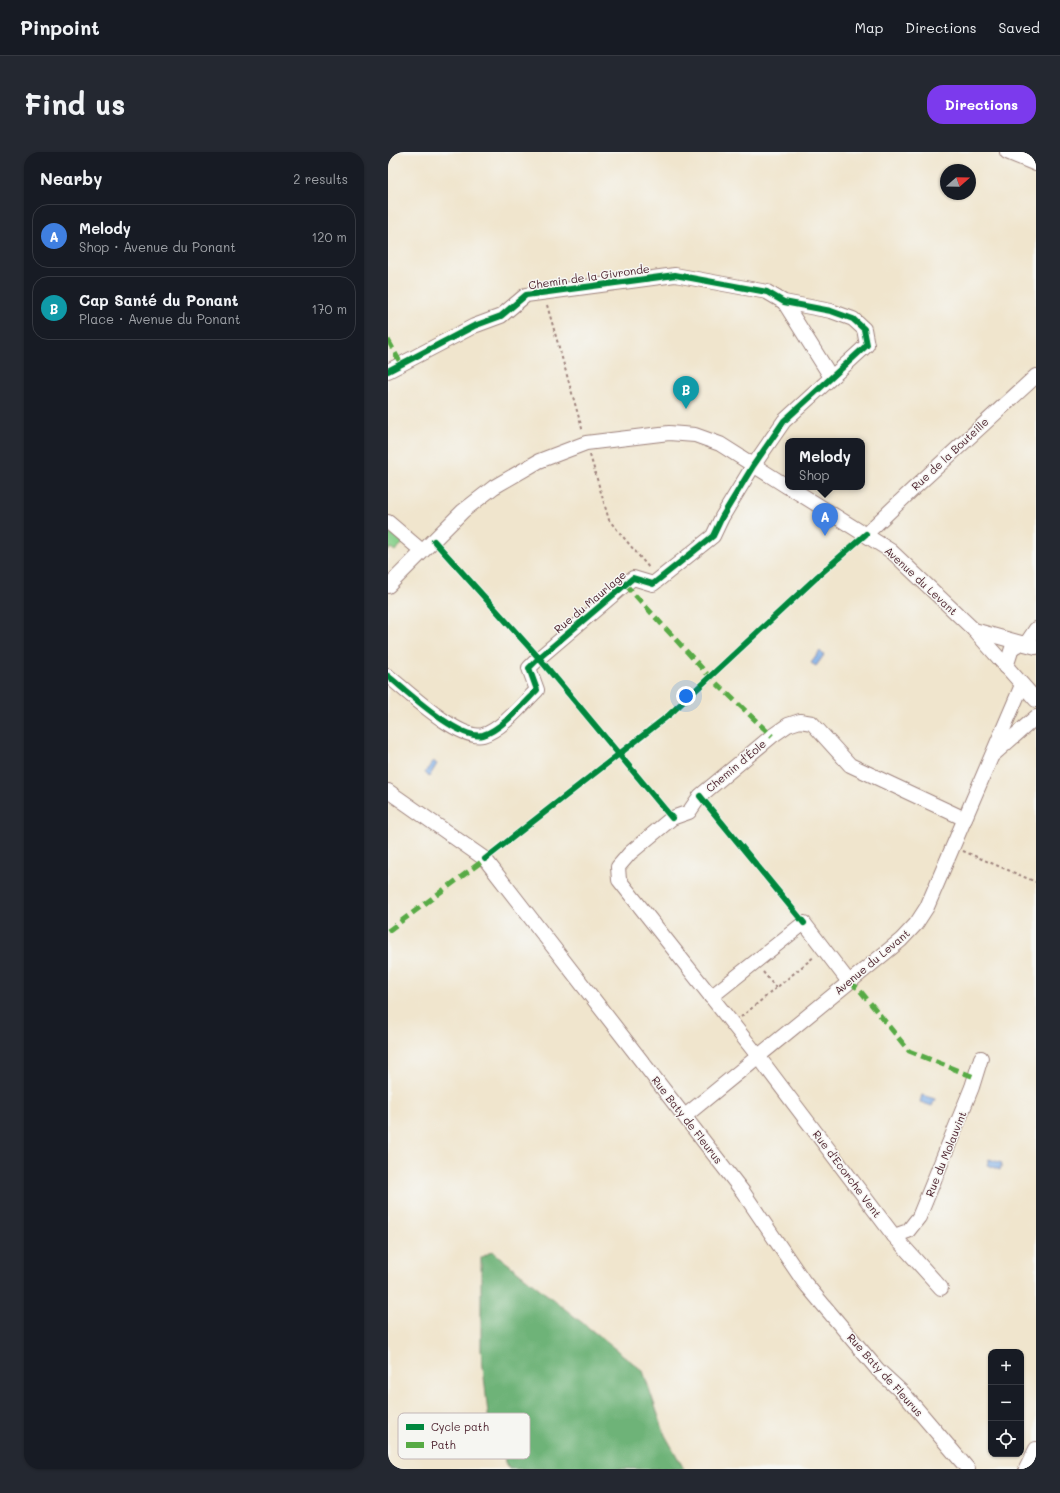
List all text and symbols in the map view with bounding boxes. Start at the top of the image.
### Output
text: Pinpoint [20,15,100,40]
text: Map [855,18,883,37]
text: Directions [905,18,976,37]
text: Saved [998,18,1040,37]
button: Directions [927,85,1036,124]
text: Find us [24,86,125,122]
north arrow [940,164,976,200]
text: Nearby [40,167,102,189]
text: 2 results [293,170,348,187]
text: Melody [79,218,131,238]
text: A [49,228,59,245]
text: 120 m [311,228,347,245]
text: Shop · Avenue du Ponant [79,238,236,255]
street label: Chemin de la Givronde [527,261,651,292]
text: Cap Santé du Ponant [79,290,238,310]
text: B [50,300,58,317]
text: 170 m [311,300,347,317]
text: Place · Avenue du Ponant [79,310,241,327]
pin: B [673,376,699,409]
street label: Rue de la Bouteille [908,414,992,493]
popup [785,438,865,490]
text: Melody [799,446,851,466]
text: Shop [799,466,829,483]
pin: A [812,503,838,536]
street label: Avenue du Levant [882,543,961,618]
street label: Rue du Maurlage [550,567,629,636]
your location [676,686,696,706]
street label: Chemin d'Éole [702,736,769,795]
street label: Avenue du Levant [831,925,913,998]
street label: Rue Baty de Fleurus [649,1073,726,1167]
street label: Rue du Molauvint [922,1109,970,1199]
street label: Rue d'Ecorche Vent [810,1127,885,1220]
street label: Rue Baty de Fleurus [844,1330,927,1419]
map controls [988,1349,1024,1457]
button: + [988,1349,1024,1385]
button: − [988,1385,1024,1421]
legend [398,1413,530,1459]
text: Cycle path [431,1419,489,1434]
button: locate [988,1421,1024,1457]
text: Path [431,1437,456,1452]

